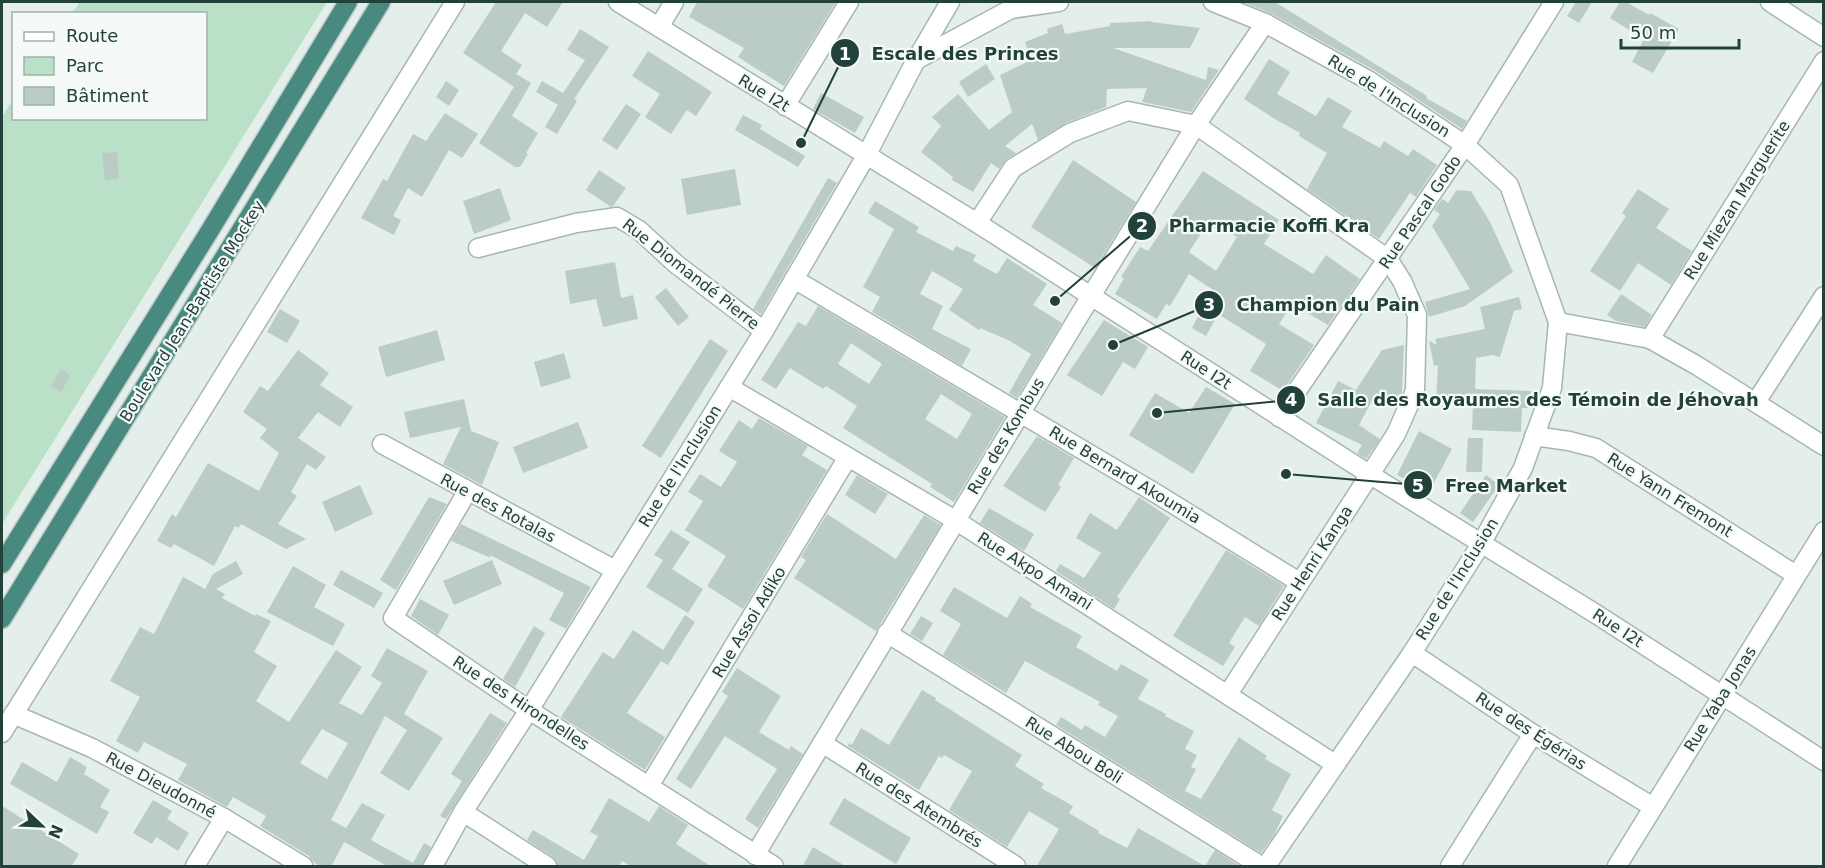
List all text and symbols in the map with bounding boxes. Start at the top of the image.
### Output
legend [12,12,207,120]
scale bar [1621,12,1740,50]
text: 50 m [1630,22,1676,43]
text: Route [66,25,118,46]
callout: Escale des Princes [830,35,1071,71]
text: 1 [839,43,851,64]
text: Escale des Princes [871,43,1059,64]
street label: Rue de l'Inclusion [1324,51,1454,141]
text: Parc [66,55,104,76]
street label: Rue I2t [735,70,793,116]
text: Bâtiment [66,85,149,106]
street label: Rue Miezan Marguerite [1680,117,1794,283]
street label: Rue Pascal Godo [1375,152,1465,272]
street label: Boulevard Jean-Baptiste Mockey [116,197,268,425]
callout: Pharmacie Koffi Kra [1127,208,1382,244]
street label: Rue Diomandé Pierre [619,215,763,333]
text: 2 [1136,215,1148,236]
text: Pharmacie Koffi Kra [1169,215,1369,236]
callout: Champion du Pain [1194,287,1431,323]
text: 3 [1203,294,1215,315]
text: Champion du Pain [1236,294,1420,315]
street label: Rue I2t [1177,347,1235,393]
street label: Rue des Kombus [964,374,1048,498]
callout: Salle des Royaumes des Témoin de Jéhovah [1276,382,1771,418]
text: 4 [1285,389,1297,410]
text: Salle des Royaumes des Témoin de Jéhovah [1317,389,1759,410]
street label: Rue de l'Inclusion [635,401,725,531]
street label: Rue Bernard Akoumia [1046,422,1204,528]
street label: Rue Yann Fremont [1604,449,1736,541]
callout: Free Market [1403,467,1579,503]
street label: Rue des Rotalas [437,470,559,546]
text: 5 [1412,475,1424,496]
text: Free Market [1445,475,1567,496]
street label: Rue Henri Kanga [1268,502,1356,624]
street label: Rue de l'Inclusion [1412,514,1502,644]
street label: Rue Akpo Amani [974,528,1096,614]
street label: Rue Assoi Adiko [708,563,790,681]
street label: Rue I2t [1589,605,1647,651]
street label: Rue Yaba Jonas [1680,643,1760,755]
street label: Rue des Hirondelles [449,652,593,754]
street label: Rue des Égérias [1472,688,1590,774]
street label: Rue Abou Boli [1022,712,1126,788]
street label: Rue Dieudonné [103,748,219,822]
street label: Rue des Atembrés [852,758,986,852]
north arrow [12,796,72,856]
text: N [44,822,67,842]

